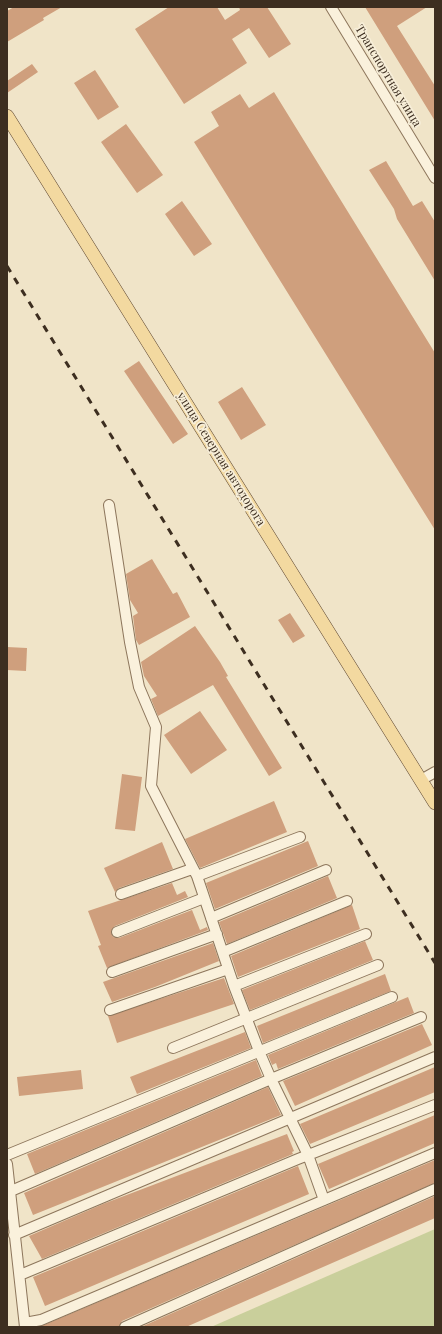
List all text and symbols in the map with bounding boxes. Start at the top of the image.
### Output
street label: Транспортная улица [352,22,424,130]
street label: улица Северная автодорога [174,389,268,529]

